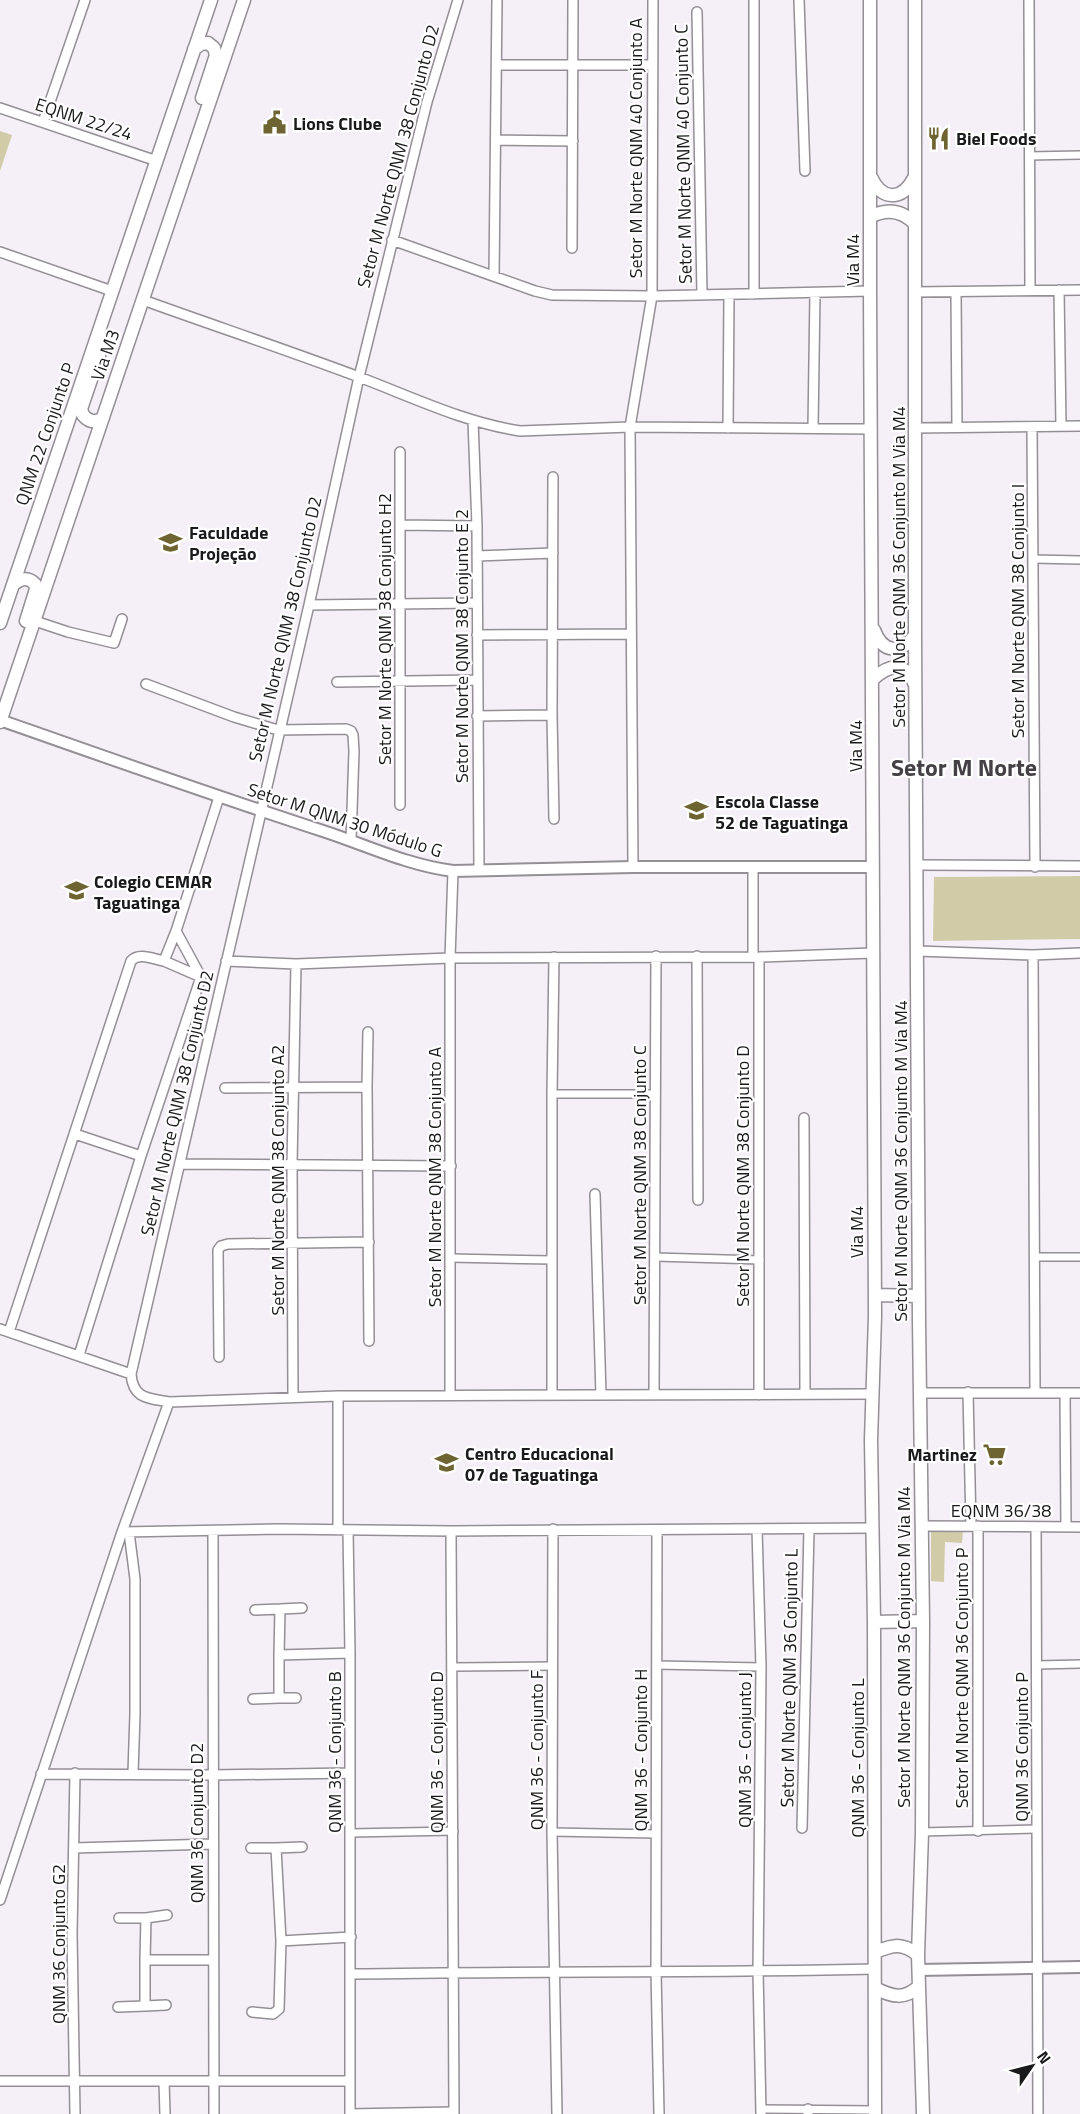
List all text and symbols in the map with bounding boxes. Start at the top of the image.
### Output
street label: Setor M Norte QNM 40 Conjunto A [622,17,649,278]
street label: Setor M Norte QNM 38 Conjunto D2 [350,21,446,291]
street label: Setor M Norte QNM 40 Conjunto C [667,24,699,284]
street label: EQNM 22/24 [32,91,136,147]
public building icon: Lions Clube [262,110,288,136]
place label: Lions Clube [293,110,382,137]
restaurant icon: Biel Foods [925,125,951,151]
place label: Biel Foods [956,125,1036,152]
street label: Via M4 [839,234,866,286]
street label: Via M3 [84,326,126,384]
street label: QNM 22 Conjunto P [8,359,82,509]
street label: Setor M Norte QNM 36 Conjunto M Via M4 [885,406,912,728]
street label: Setor M Norte QNM 38 Conjunto I [1004,484,1031,738]
street label: Setor M Norte QNM 38 Conjunto H2 [371,493,398,765]
street label: Setor M Norte QNM 38 Conjunto D2 [241,494,329,764]
street label: Setor M Norte QNM 38 Conjunto E 2 [448,509,475,783]
place label: Faculdade Projeção [189,519,268,567]
school or university icon: Faculdade Projeção [158,529,184,555]
street label: Via M4 [842,720,869,772]
district label: Setor M Norte [891,749,1037,785]
street label: Setor M QNM 30 Módulo G [244,776,446,864]
place label: Escola Classe 52 de Taguatinga [715,788,848,836]
school or university icon: Escola Classe 52 de Taguatinga [684,798,710,824]
place label: Colegio CEMAR Taguatinga [94,868,212,916]
school or university icon: Colegio CEMAR Taguatinga [63,878,89,904]
street label: Setor M Norte QNM 38 Conjunto D2 [133,968,221,1238]
street label: Setor M Norte QNM 36 Conjunto M Via M4 [887,1000,914,1322]
street label: Setor M Norte QNM 38 Conjunto A2 [264,1045,291,1315]
street label: Setor M Norte QNM 38 Conjunto C [626,1045,653,1305]
street label: Setor M Norte QNM 38 Conjunto D [729,1045,756,1307]
street label: Setor M Norte QNM 38 Conjunto A [421,1046,448,1307]
street label: Via M4 [843,1206,870,1258]
place label: Centro Educacional 07 de Taguatinga [465,1440,614,1488]
place label: Martinez [907,1441,977,1468]
supermarket icon: Martinez [982,1441,1008,1467]
school or university icon: Centro Educacional 07 de Taguatinga [434,1450,460,1476]
street label: Setor M Norte QNM 36 Conjunto M Via M4 [890,1486,917,1808]
street label: EQNM 36/38 [951,1497,1051,1524]
street label: Setor M Norte QNM 36 Conjunto P [948,1547,975,1808]
street label: Setor M Norte QNM 36 Conjunto L [773,1548,805,1808]
street label: QNM 36 - Conjunto H [627,1669,654,1831]
street label: QNM 36 - Conjunto F [523,1670,550,1830]
street label: QNM 36 - Conjunto B [321,1671,348,1833]
street label: QNM 36 - Conjunto D [423,1671,450,1833]
street label: QNM 36 - Conjunto J [731,1672,758,1828]
street label: QNM 36 Conjunto P [1008,1672,1035,1822]
street label: QNM 36 - Conjunto L [844,1678,871,1838]
street label: QNM 36 Conjunto D2 [183,1743,210,1903]
street label: QNM 36 Conjunto G2 [45,1864,72,2024]
north arrow [1002,2036,1062,2096]
text: N [1031,2046,1057,2069]

